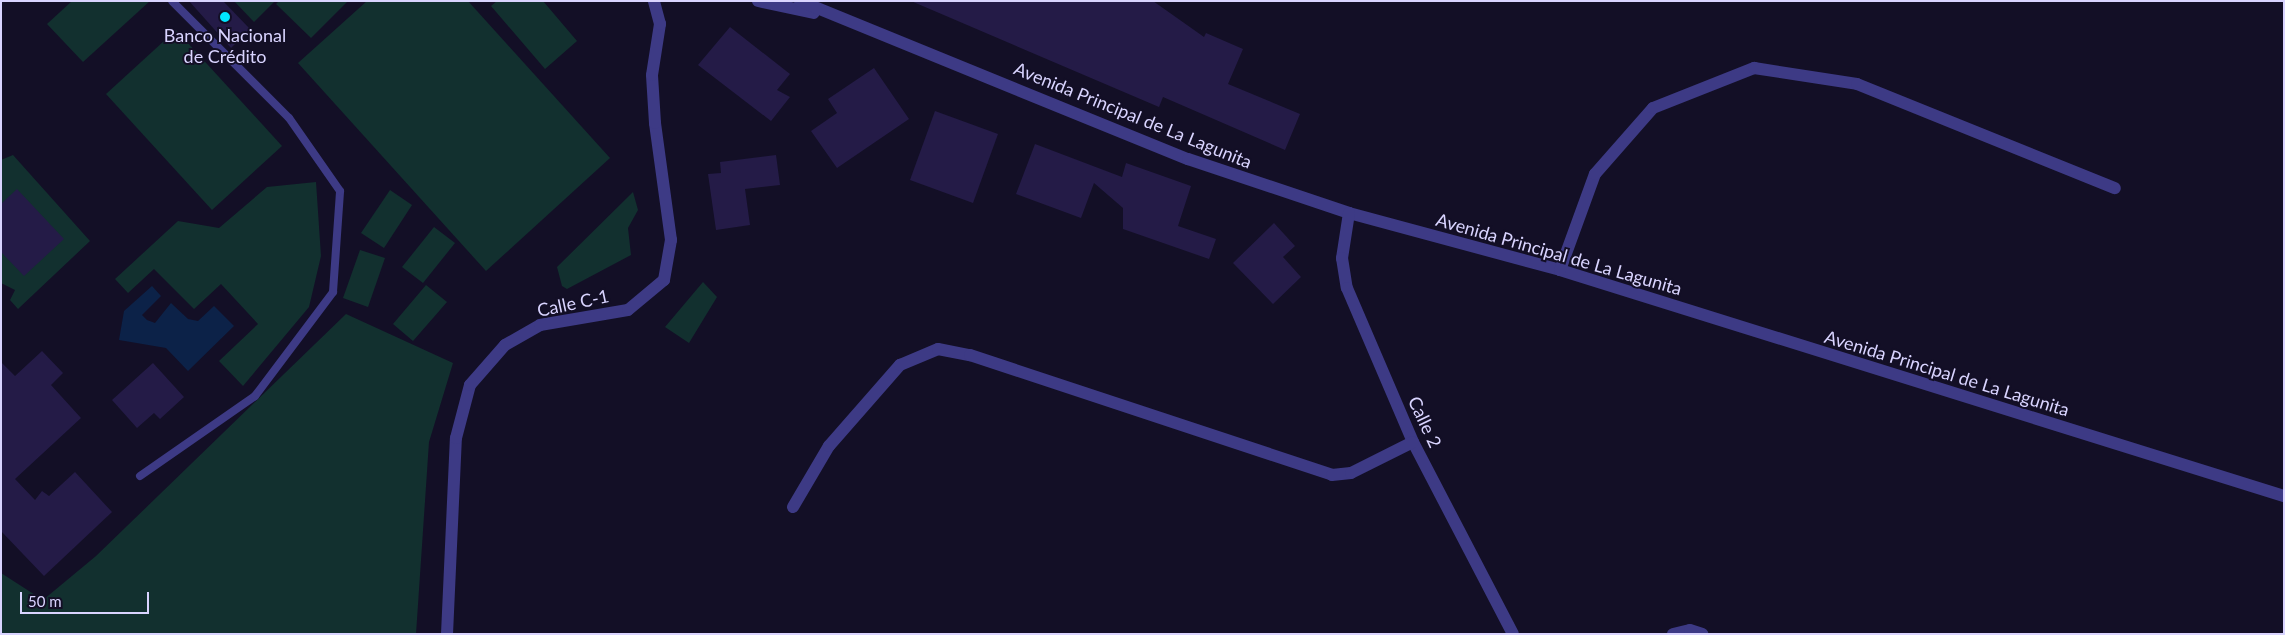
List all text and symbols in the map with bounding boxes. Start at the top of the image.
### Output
marker: Banco Nacional de Crédito [219,11,231,23]
place label: Banco Nacional de Crédito [164,25,286,68]
street label: Avenida Principal de La Lagunita [1011,57,1255,173]
street label: Avenida Principal de La Lagunita [1434,209,1684,299]
street label: Calle C-1 [535,285,611,321]
street label: Avenida Principal de La Lagunita [1822,325,2072,421]
street label: Calle 2 [1404,393,1446,451]
scale bar [22,582,151,614]
text: 50 m [28,592,62,610]

